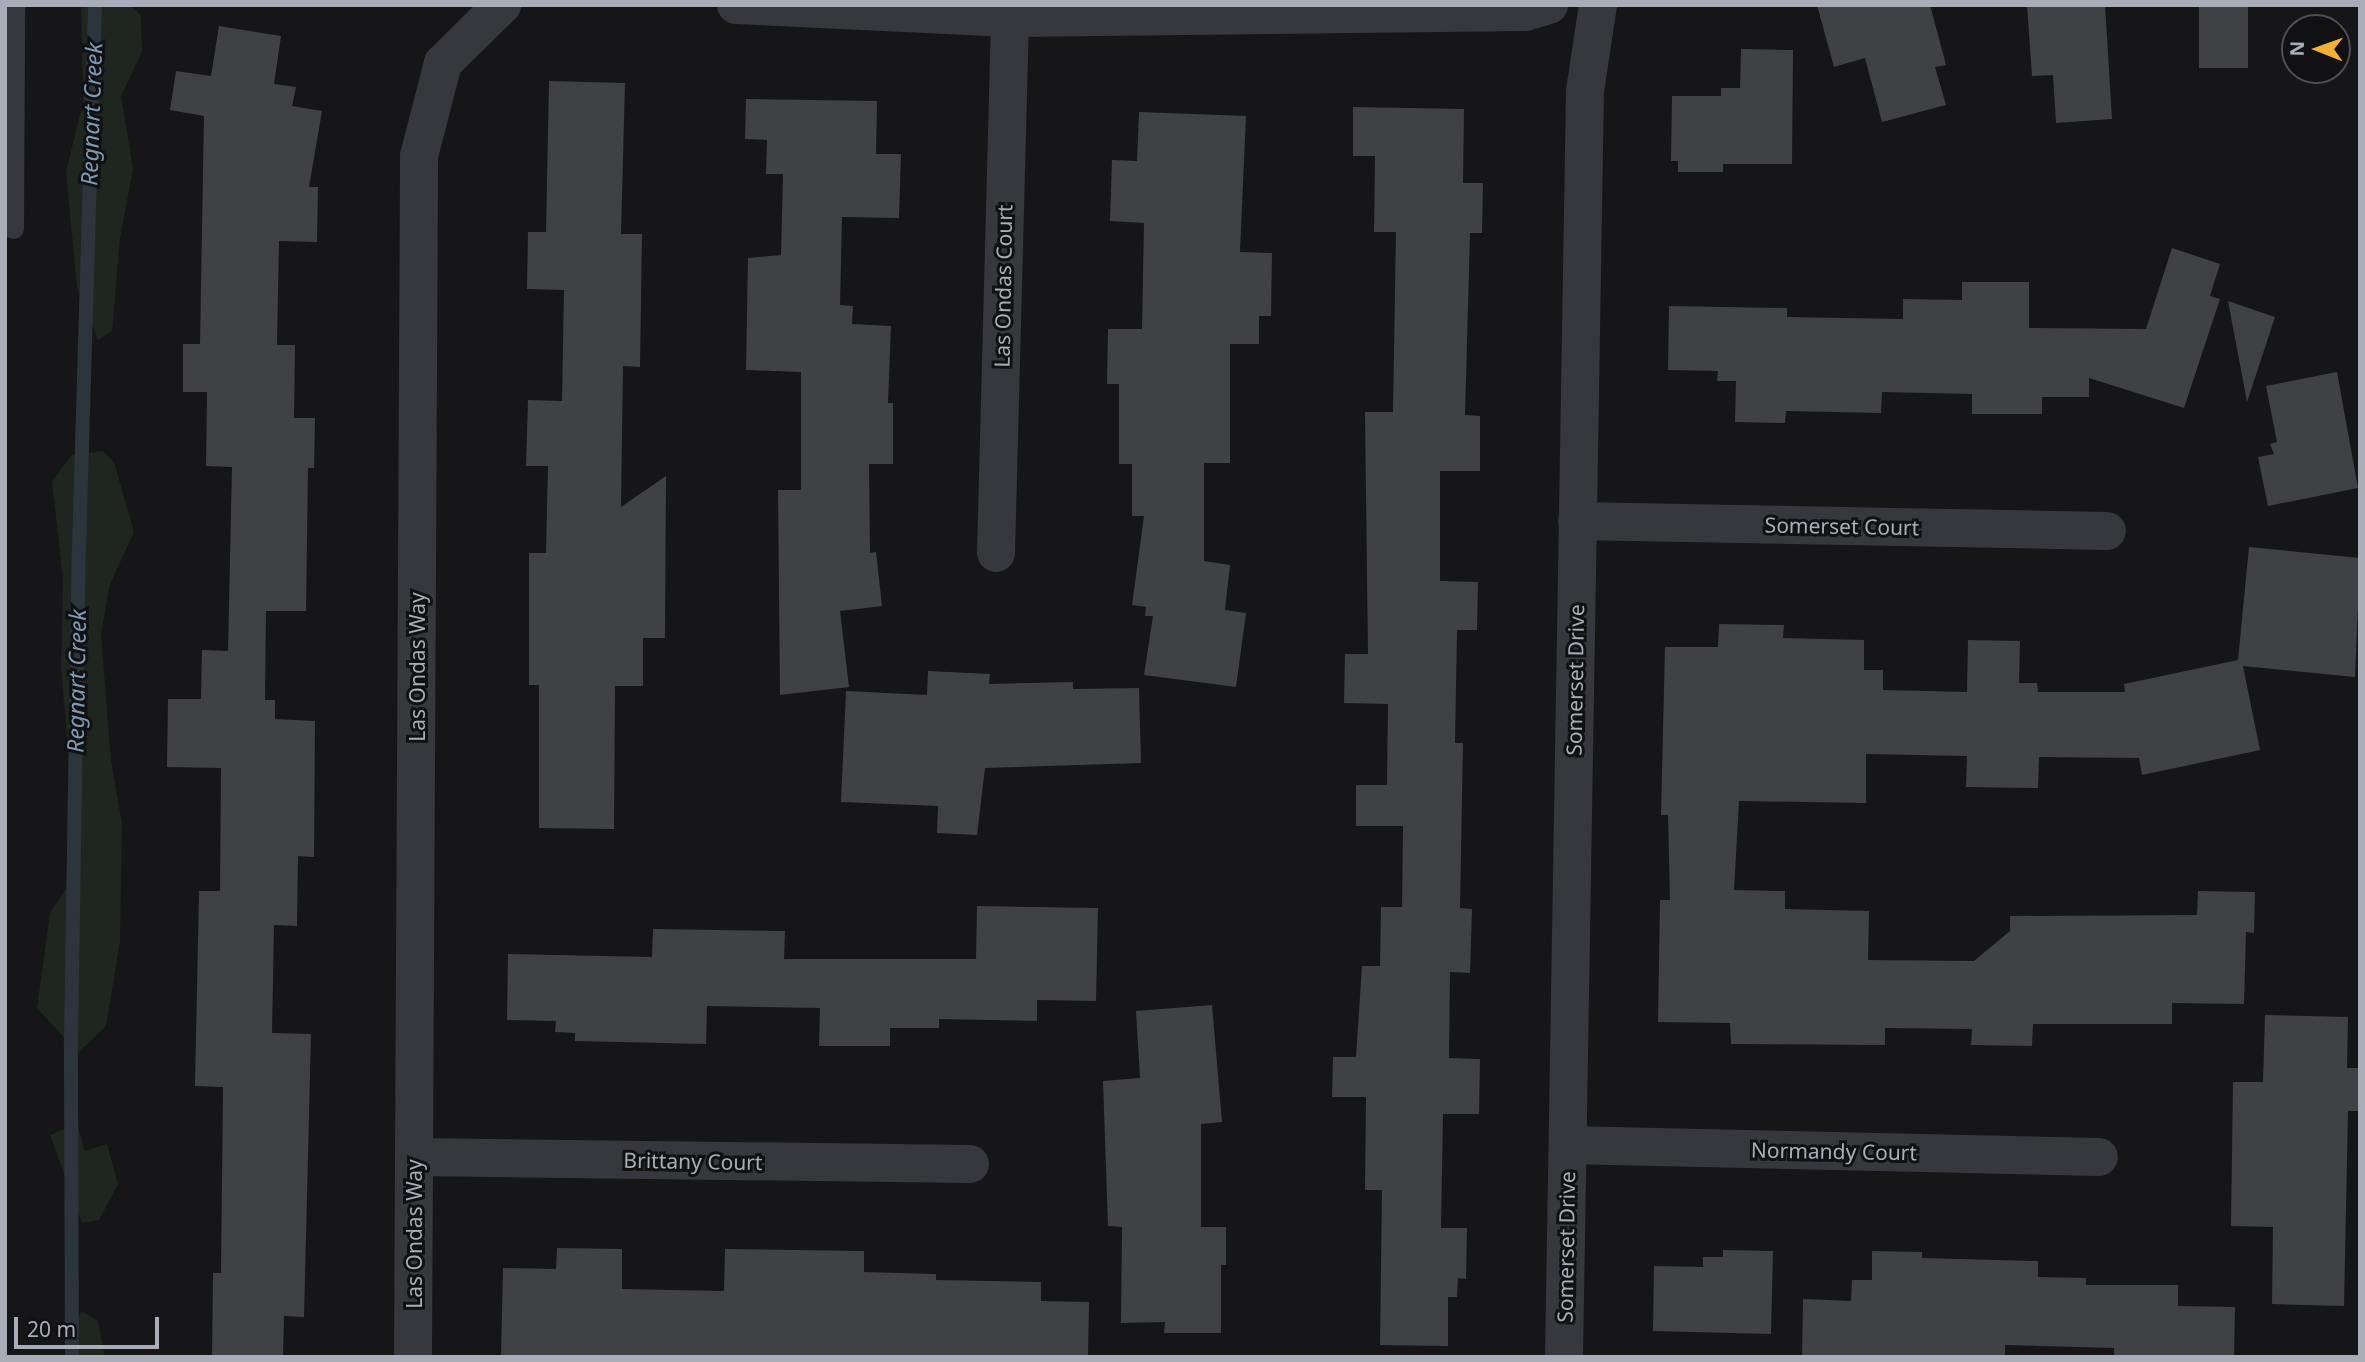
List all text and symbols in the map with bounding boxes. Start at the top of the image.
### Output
north arrow [2281,14,2351,84]
text: N [2284,41,2310,57]
water label: Regnart Creek [75,42,107,186]
street label: Las Ondas Court [989,204,1017,368]
street label: Somerset Court [1765,512,1919,540]
street label: Las Ondas Way [404,592,430,742]
street label: Somerset Drive [1561,604,1589,756]
water label: Regnart Creek [61,609,91,753]
street label: Normandy Court [1751,1137,1917,1165]
street label: Brittany Court [623,1147,763,1175]
street label: Las Ondas Way [401,1159,427,1309]
street label: Somerset Drive [1552,1171,1580,1323]
scale bar [18,1302,163,1346]
text: 20 m [27,1315,76,1343]

